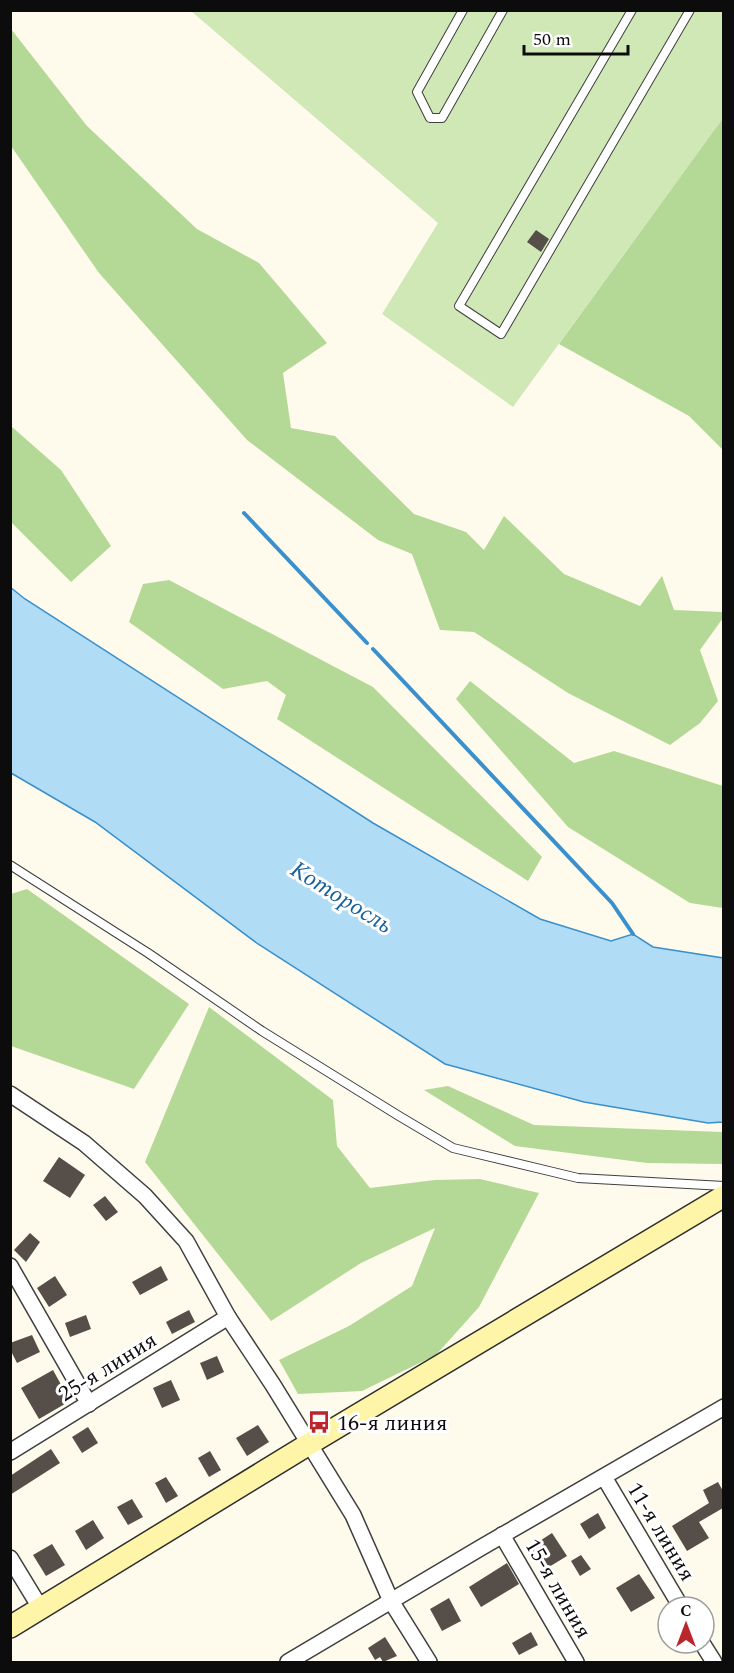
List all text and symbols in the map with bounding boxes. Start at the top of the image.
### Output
scale bar [524,18,628,56]
text: 50 m [533,26,571,53]
water label: Которосль [283,852,400,944]
street label: 25-я линия [52,1324,163,1411]
place label: 16-я линия [337,1407,448,1440]
bus stop icon: 16-я линия [306,1409,332,1435]
street label: 11-я линия [618,1476,703,1588]
street label: 15-я линия [516,1533,600,1645]
north arrow [656,1595,716,1655]
text: С [680,1599,692,1623]

